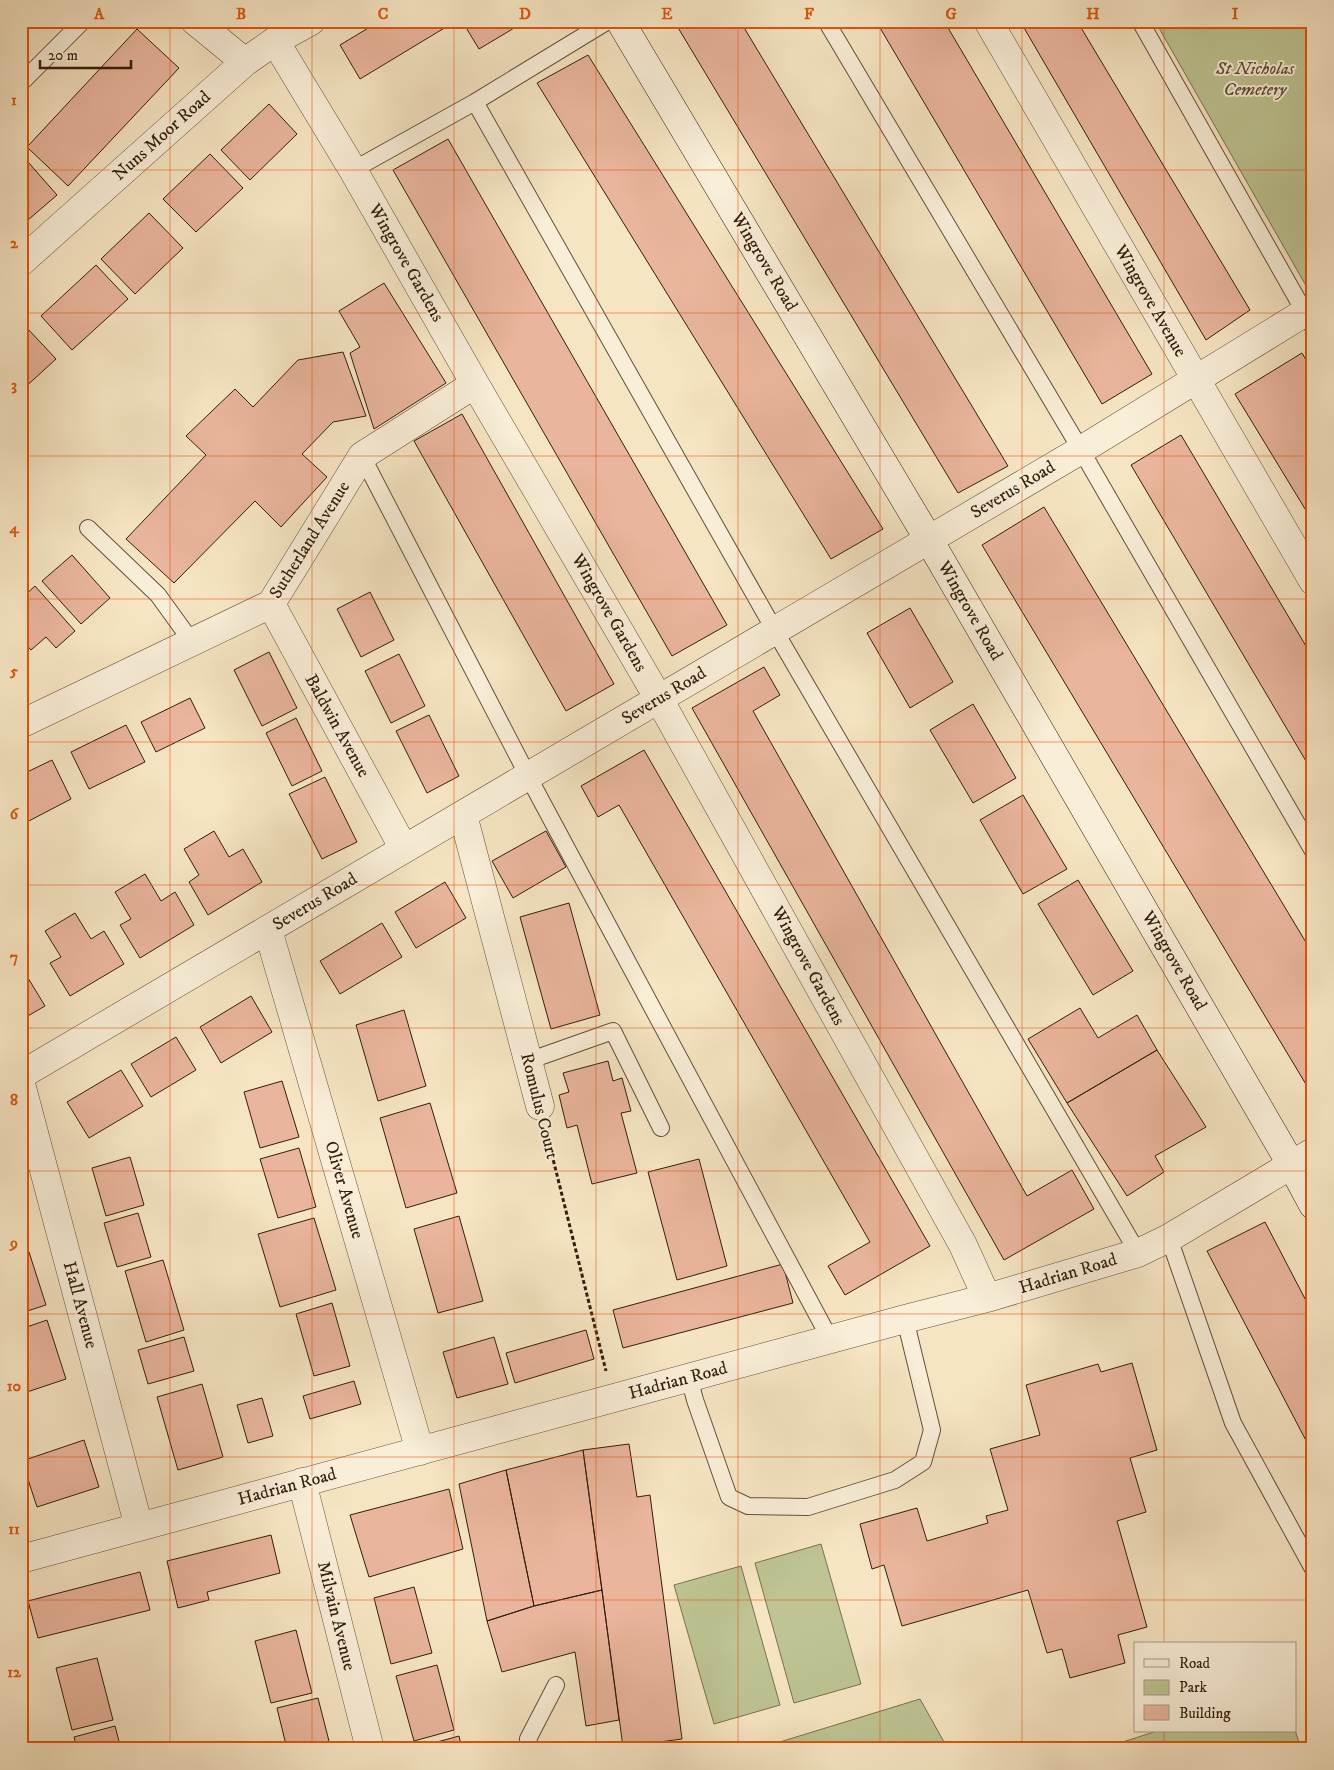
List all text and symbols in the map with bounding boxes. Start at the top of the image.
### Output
text: A [93,4,105,24]
text: B [236,4,246,24]
text: C [378,4,388,24]
text: D [519,4,531,24]
text: E [661,4,673,24]
text: F [804,4,814,24]
text: G [945,4,957,24]
text: H [1086,4,1100,24]
text: I [1232,4,1239,24]
scale bar [40,38,131,70]
text: 20 m [48,46,78,65]
park label: St Nicholas Cemetery [1215,58,1295,101]
street label: Nuns Moor Road [109,86,215,186]
text: 1 [11,90,17,110]
street label: Wingrove Gardens [363,199,449,326]
street label: Wingrove Road [725,208,802,315]
text: 2 [10,233,19,253]
street label: Wingrove Avenue [1109,240,1191,361]
text: 3 [11,375,17,395]
street label: Severus Road [967,456,1059,524]
street label: Sutherland Avenue [265,477,355,603]
text: 4 [8,518,19,538]
street label: Wingrove Gardens [566,549,652,676]
street label: Wingrove Road [932,556,1007,665]
text: 5 [9,661,18,681]
street label: Severus Road [618,662,710,730]
street label: Baldwin Avenue [300,671,374,781]
text: 6 [10,804,20,824]
street label: Severus Road [269,868,361,936]
street label: Wingrove Gardens [766,902,850,1029]
street label: Wingrove Road [1136,906,1211,1015]
text: 7 [10,947,18,967]
street label: Romulus Court [515,1051,563,1162]
text: 8 [10,1090,18,1110]
street label: Oliver Avenue [320,1139,368,1241]
text: 9 [9,1233,18,1253]
street label: Hadrian Road [1016,1249,1120,1299]
street label: Hall Avenue [58,1259,102,1351]
street label: Hadrian Road [626,1357,730,1405]
text: 10 [7,1376,22,1396]
street label: Hadrian Road [235,1463,339,1511]
text: 11 [8,1519,20,1539]
street label: Milvain Avenue [312,1559,360,1673]
legend [1134,1642,1296,1732]
text: Road [1179,1654,1211,1673]
text: 12 [7,1662,22,1682]
text: Park [1179,1678,1208,1697]
text: Building [1179,1704,1231,1723]

